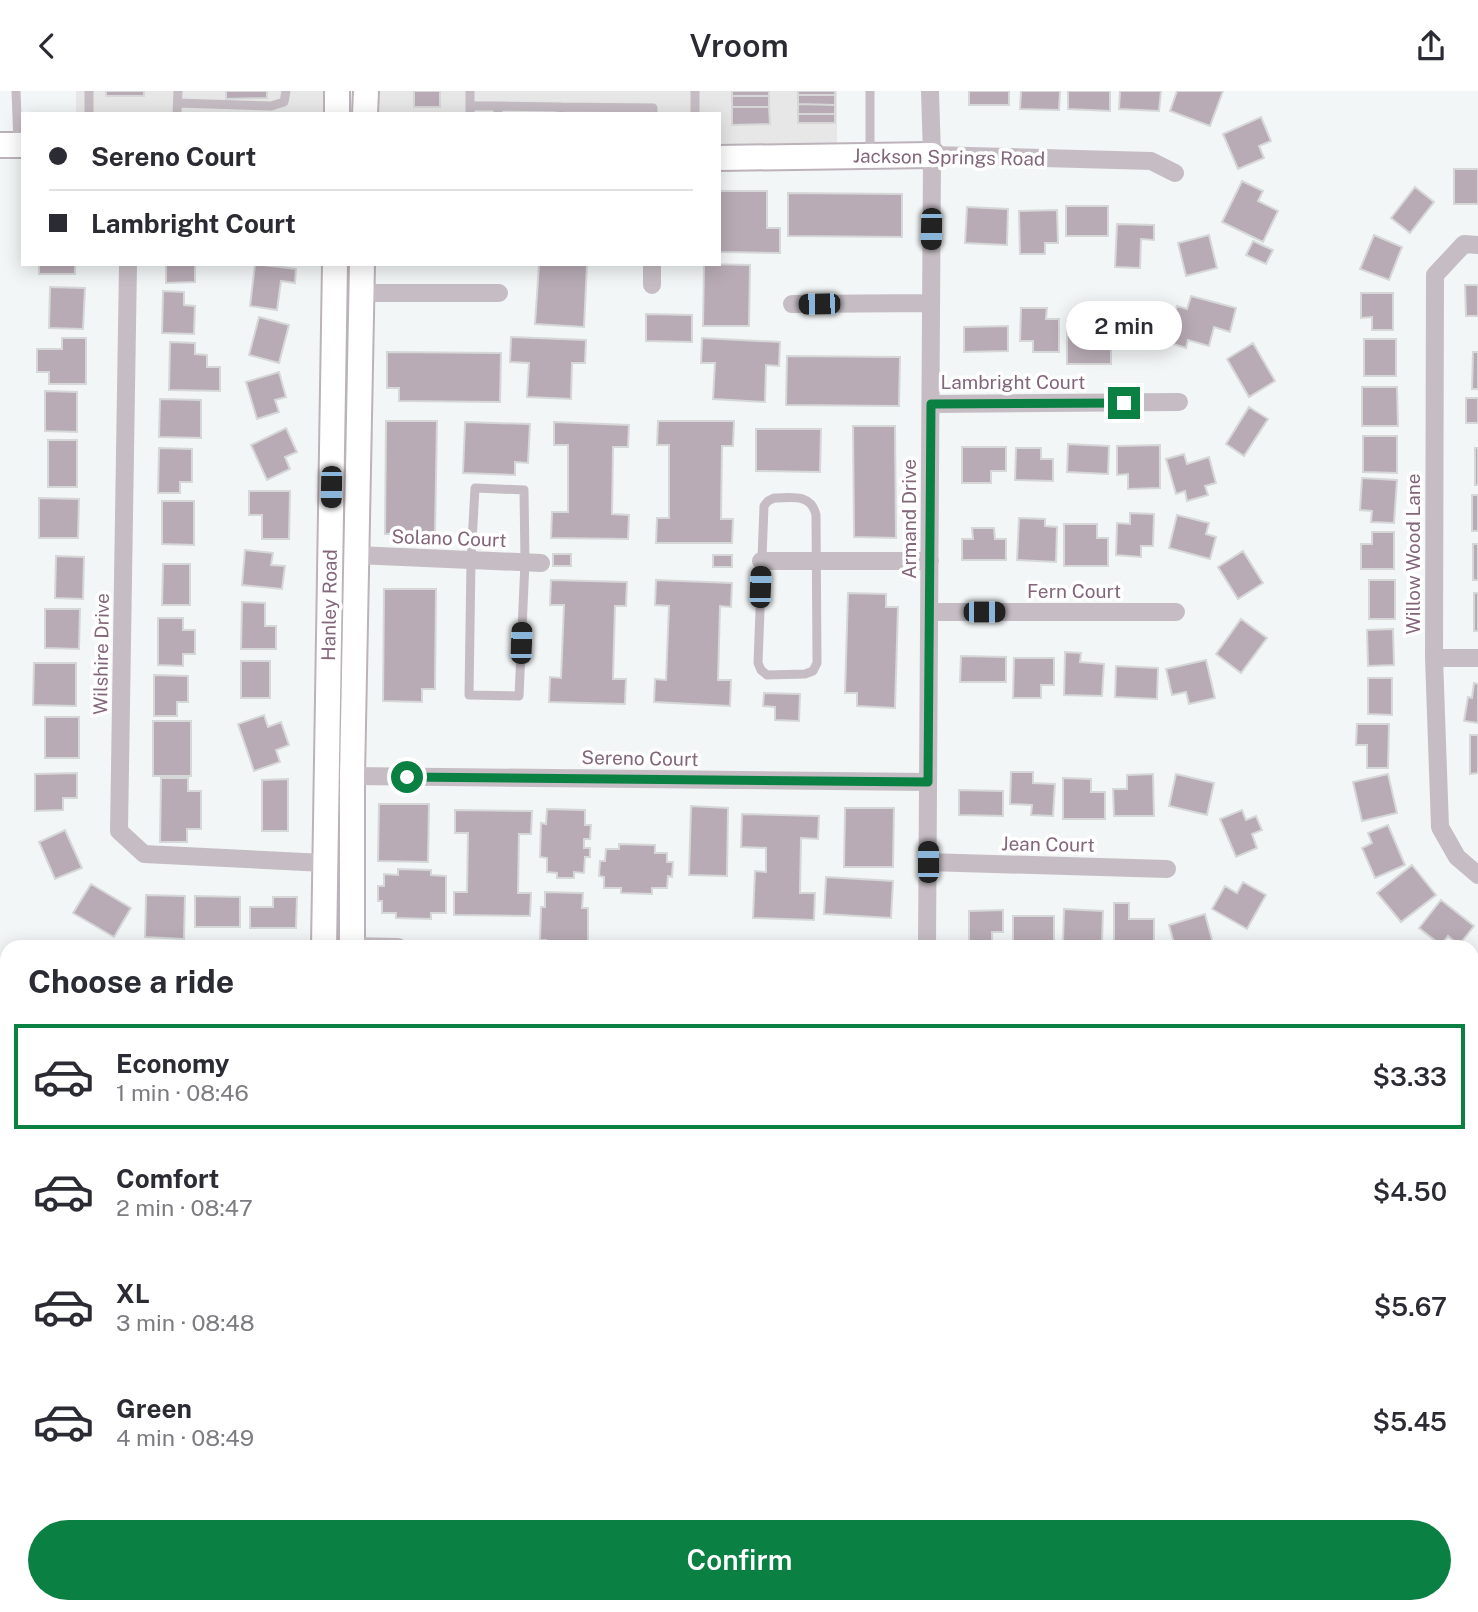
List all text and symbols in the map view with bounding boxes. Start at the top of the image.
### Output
icon: back [28,27,66,65]
text: Vroom [689,27,789,64]
icon: share [1412,27,1450,65]
text: Sereno Court [91,141,256,172]
street label: Jackson Springs Road [853,144,1045,170]
text: Lambright Court [91,208,296,239]
car [921,208,942,250]
car [798,293,841,315]
callout: 2 min [1066,301,1182,351]
text: 2 min [1094,312,1154,339]
street label: Lambright Court [941,371,1085,393]
route end [1108,387,1140,419]
street label: Armand Drive [898,459,920,579]
car [321,466,342,508]
street label: Willow Wood Lane [1402,474,1424,634]
street label: Solano Court [391,525,507,551]
street label: Hanley Road [317,549,341,661]
car [749,566,772,608]
street label: Fern Court [1027,580,1121,602]
street label: Wilshire Drive [89,593,113,715]
car [964,602,1006,623]
car [510,622,533,664]
street label: Sereno Court [581,746,699,770]
route start [391,761,423,793]
street label: Jean Court [1001,832,1095,856]
car [918,841,939,883]
text: Choose a ride [28,963,234,1000]
icon: car [32,1045,95,1108]
text: Economy [116,1048,229,1079]
text: $3.33 [1373,1061,1447,1092]
text: 1 min · 08:46 [116,1079,249,1106]
icon: car [32,1160,95,1223]
text: Comfort [116,1163,219,1194]
text: $4.50 [1373,1176,1447,1207]
text: 2 min · 08:47 [116,1194,253,1221]
icon: car [32,1275,95,1338]
text: XL [116,1278,150,1309]
text: $5.67 [1374,1291,1447,1322]
text: 3 min · 08:48 [116,1309,255,1336]
icon: car [32,1390,95,1453]
text: Green [116,1393,192,1424]
text: $5.45 [1372,1406,1447,1437]
text: 4 min · 08:49 [116,1424,254,1451]
button: Confirm [28,1520,1451,1600]

